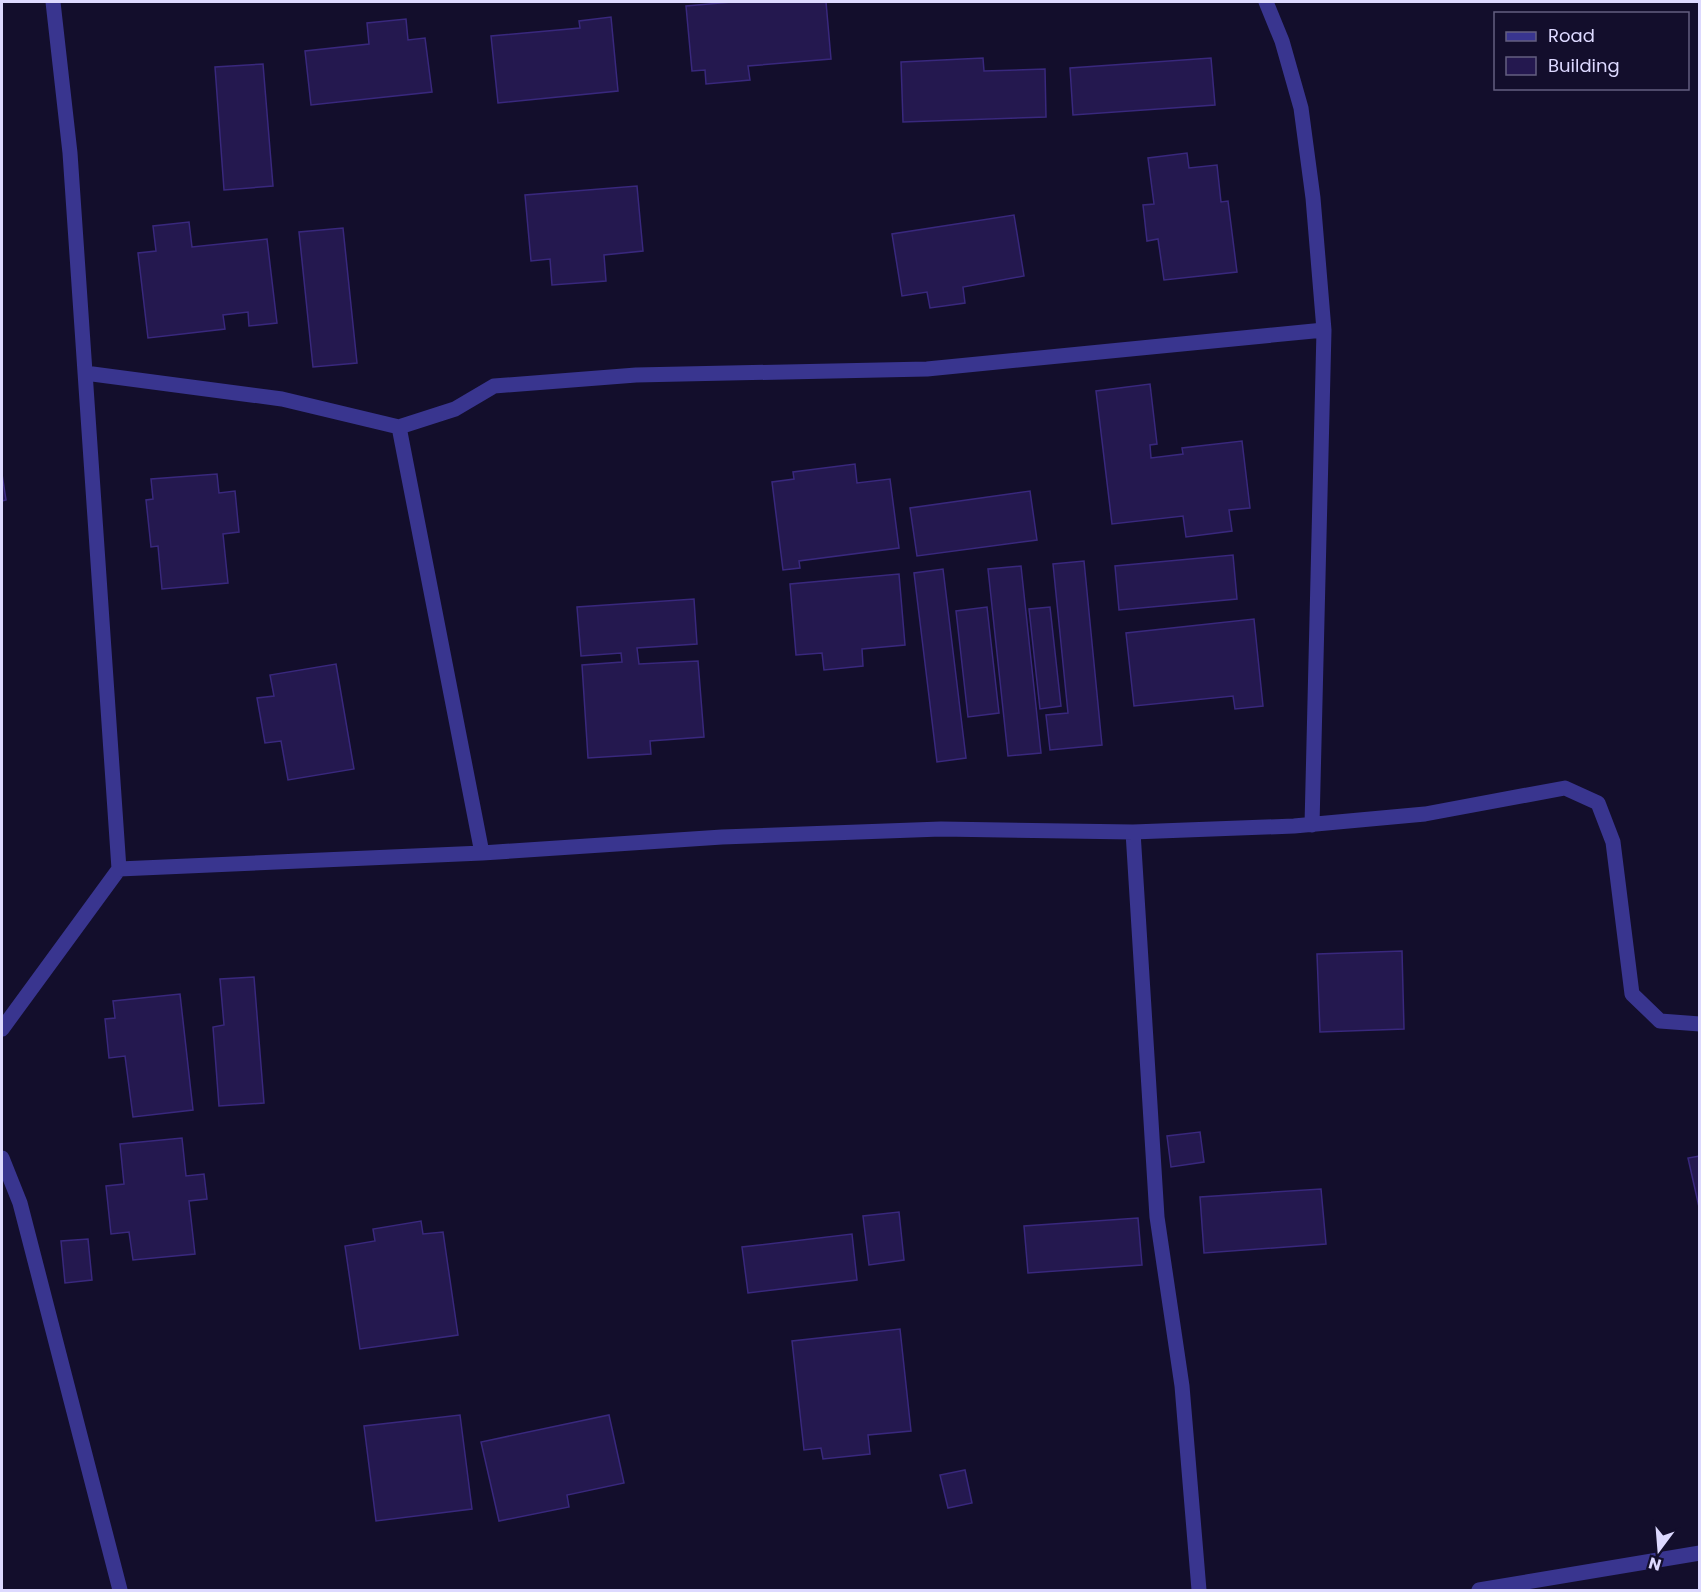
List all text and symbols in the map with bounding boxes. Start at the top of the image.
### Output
legend [1494,12,1689,90]
text: Road [1548,23,1595,48]
text: Building [1548,53,1620,78]
north arrow [1629,1520,1689,1580]
text: N [1646,1551,1664,1577]

